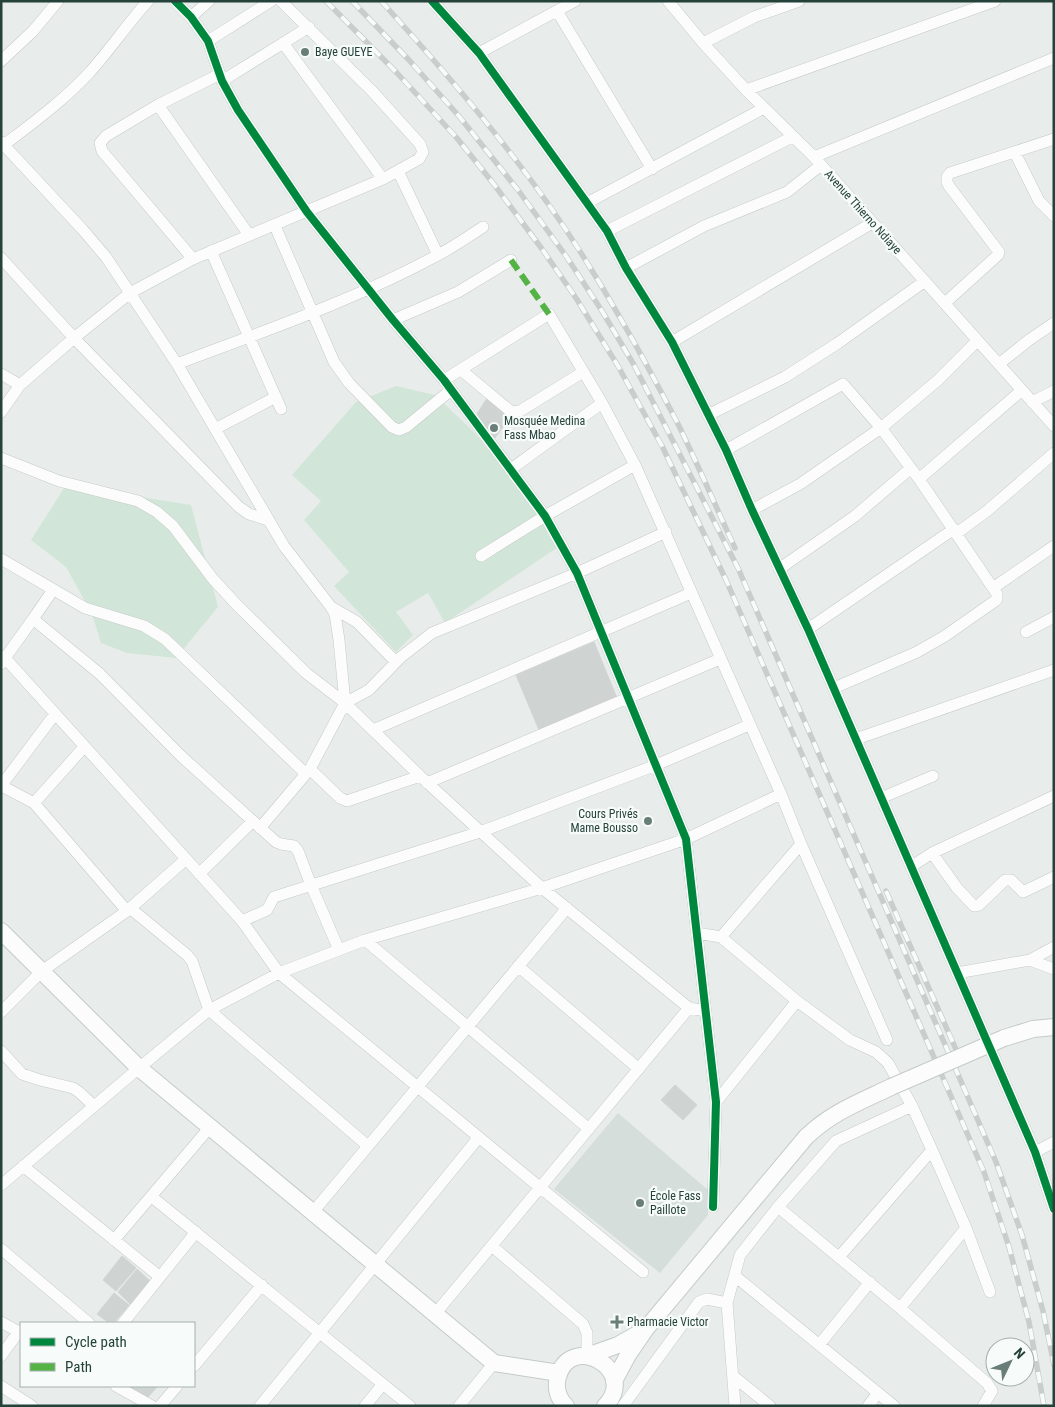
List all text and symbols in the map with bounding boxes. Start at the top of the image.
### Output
place label: Baye GUEYE [315,45,373,59]
marker: Baye GUEYE [299,46,311,58]
street label: Avenue Thierno Ndiaye [822,167,905,257]
place label: Mosquée Medina Fass Mbao [504,414,586,442]
marker: Mosquée Medina Fass Mbao [488,422,500,434]
place label: Cours Privés Mame Bousso [570,807,638,835]
marker: Cours Privés Mame Bousso [642,815,654,827]
place label: École Fass Paillote [650,1188,701,1217]
marker: École Fass Paillote [634,1197,646,1209]
place label: Pharmacie Victor [627,1315,709,1329]
marker: Pharmacie Victor [611,1316,623,1328]
legend [20,1322,195,1387]
text: Cycle path [65,1333,127,1351]
north arrow [985,1337,1035,1387]
text: N [1011,1345,1028,1362]
text: Path [65,1358,92,1376]

